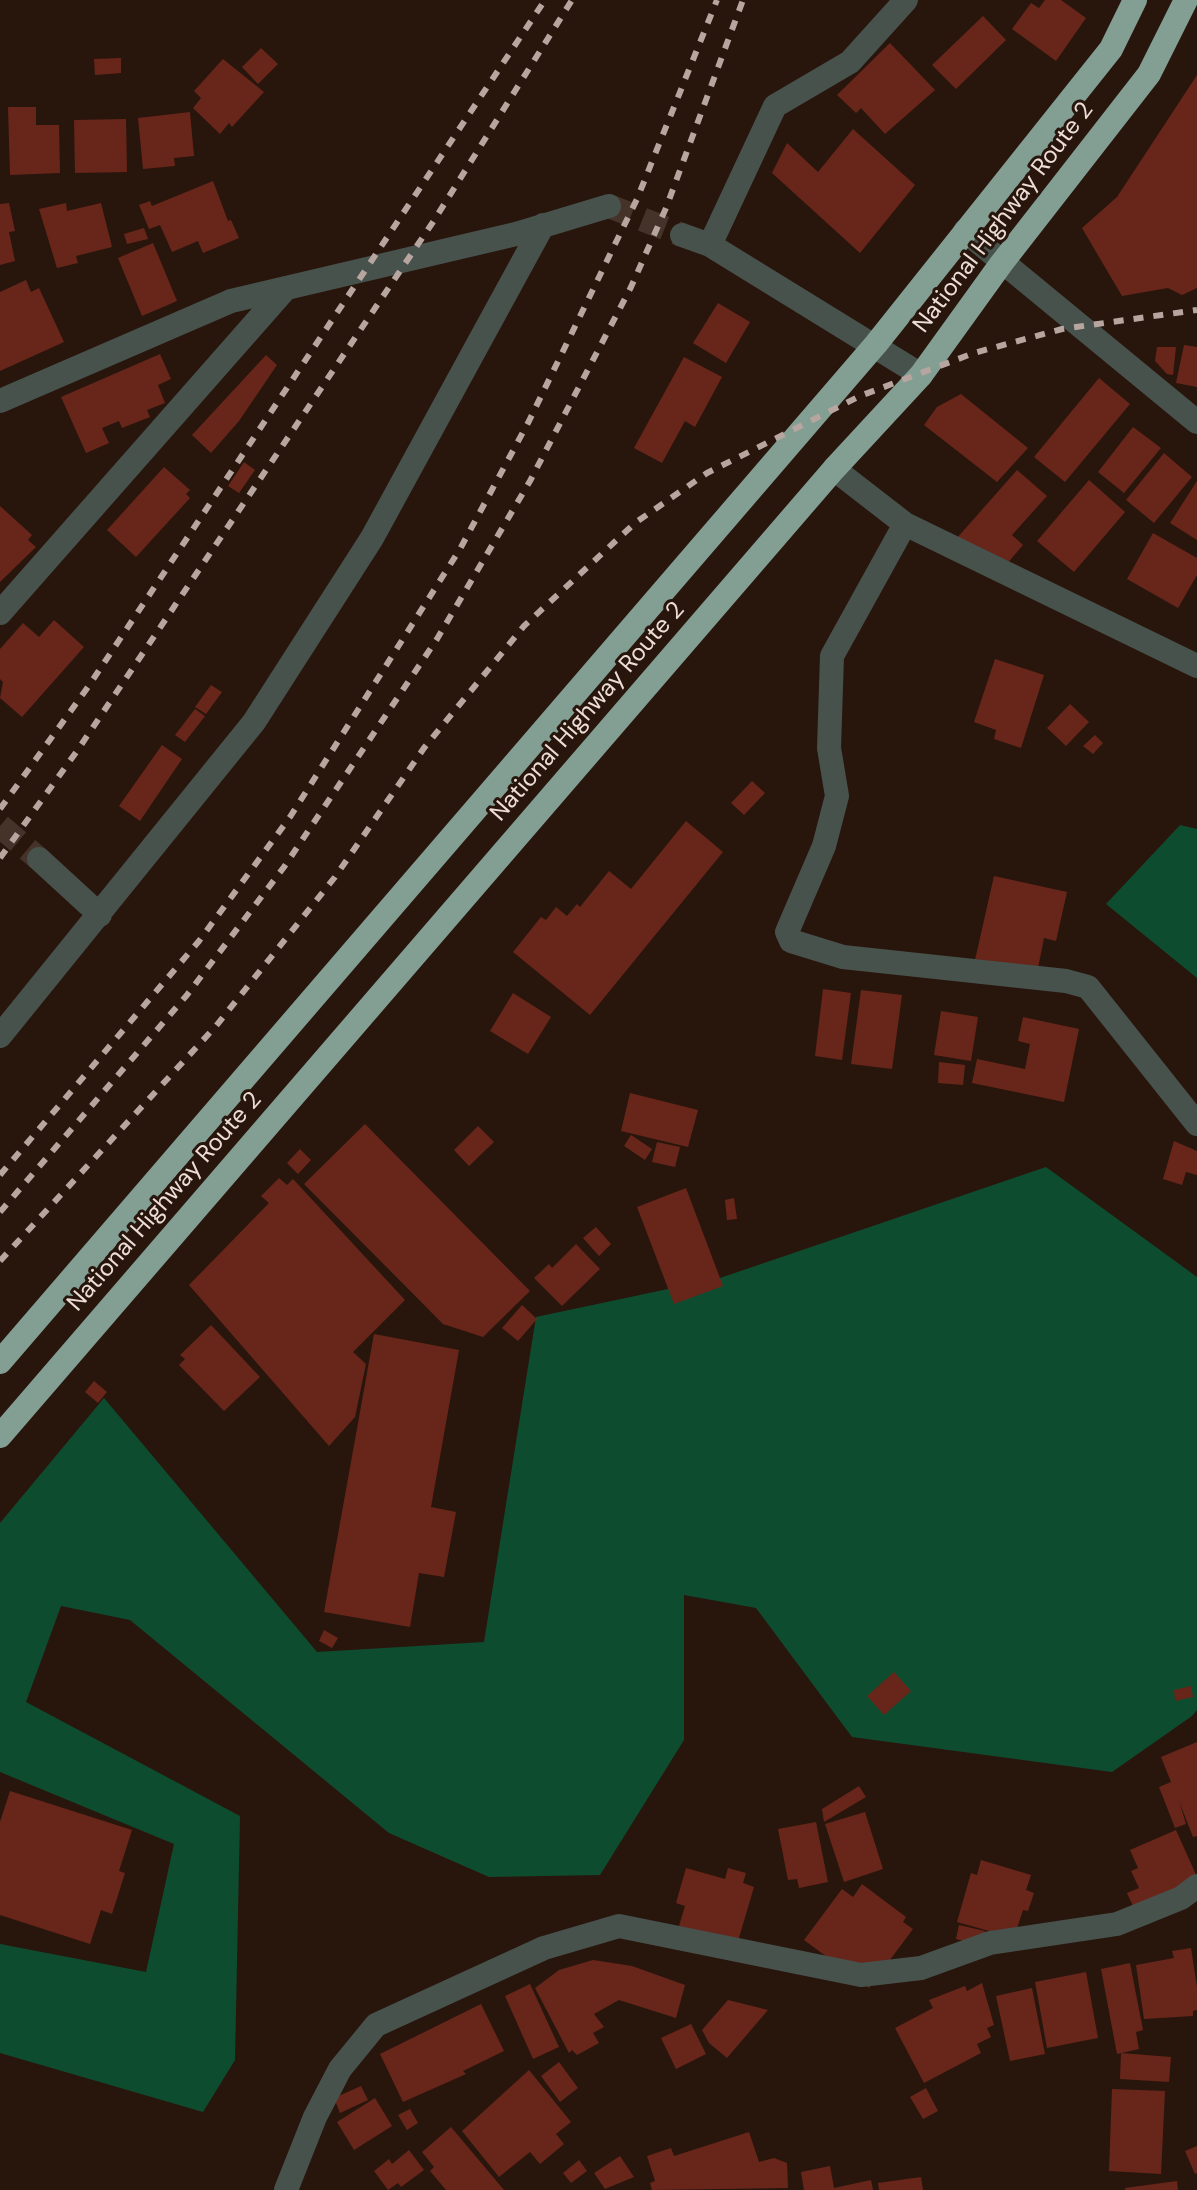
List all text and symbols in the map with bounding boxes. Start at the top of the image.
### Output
street label: National Highway Route 2 [908,97,1100,339]
street label: National Highway Route 2 [485,596,691,828]
street label: National Highway Route 2 [62,1086,268,1318]

